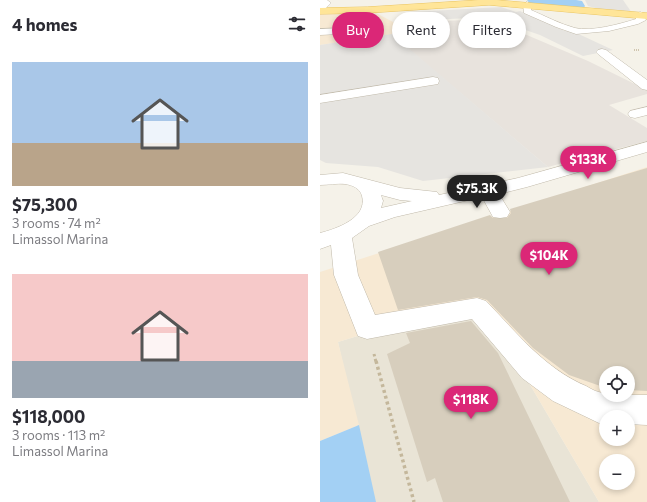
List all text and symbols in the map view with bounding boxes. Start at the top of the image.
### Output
chip: Buy [332,12,384,48]
chip: Rent [392,12,450,48]
chip: Filters [458,12,526,48]
icon: filters [286,13,308,35]
text: 4 homes [12,14,77,35]
icon: home [124,88,196,160]
pin: $133K [560,146,616,180]
text: $133K [569,151,607,167]
pin: $75.3K [444,175,510,209]
text: $75.3K [456,180,498,196]
text: $75,300 [12,194,77,215]
text: 3 rooms · 74 m² [12,215,101,231]
text: Limassol Marina [12,231,108,247]
pin: $104K [521,242,577,276]
text: $104K [529,247,569,263]
icon: home [124,300,196,372]
map controls [599,366,635,490]
button: locate [599,366,635,402]
pin: $118K [443,386,499,420]
text: $118K [453,391,489,407]
text: $118,000 [12,406,85,427]
button: + [599,410,635,446]
text: 3 rooms · 113 m² [12,427,105,443]
text: Limassol Marina [12,443,108,459]
button: − [599,454,635,490]

